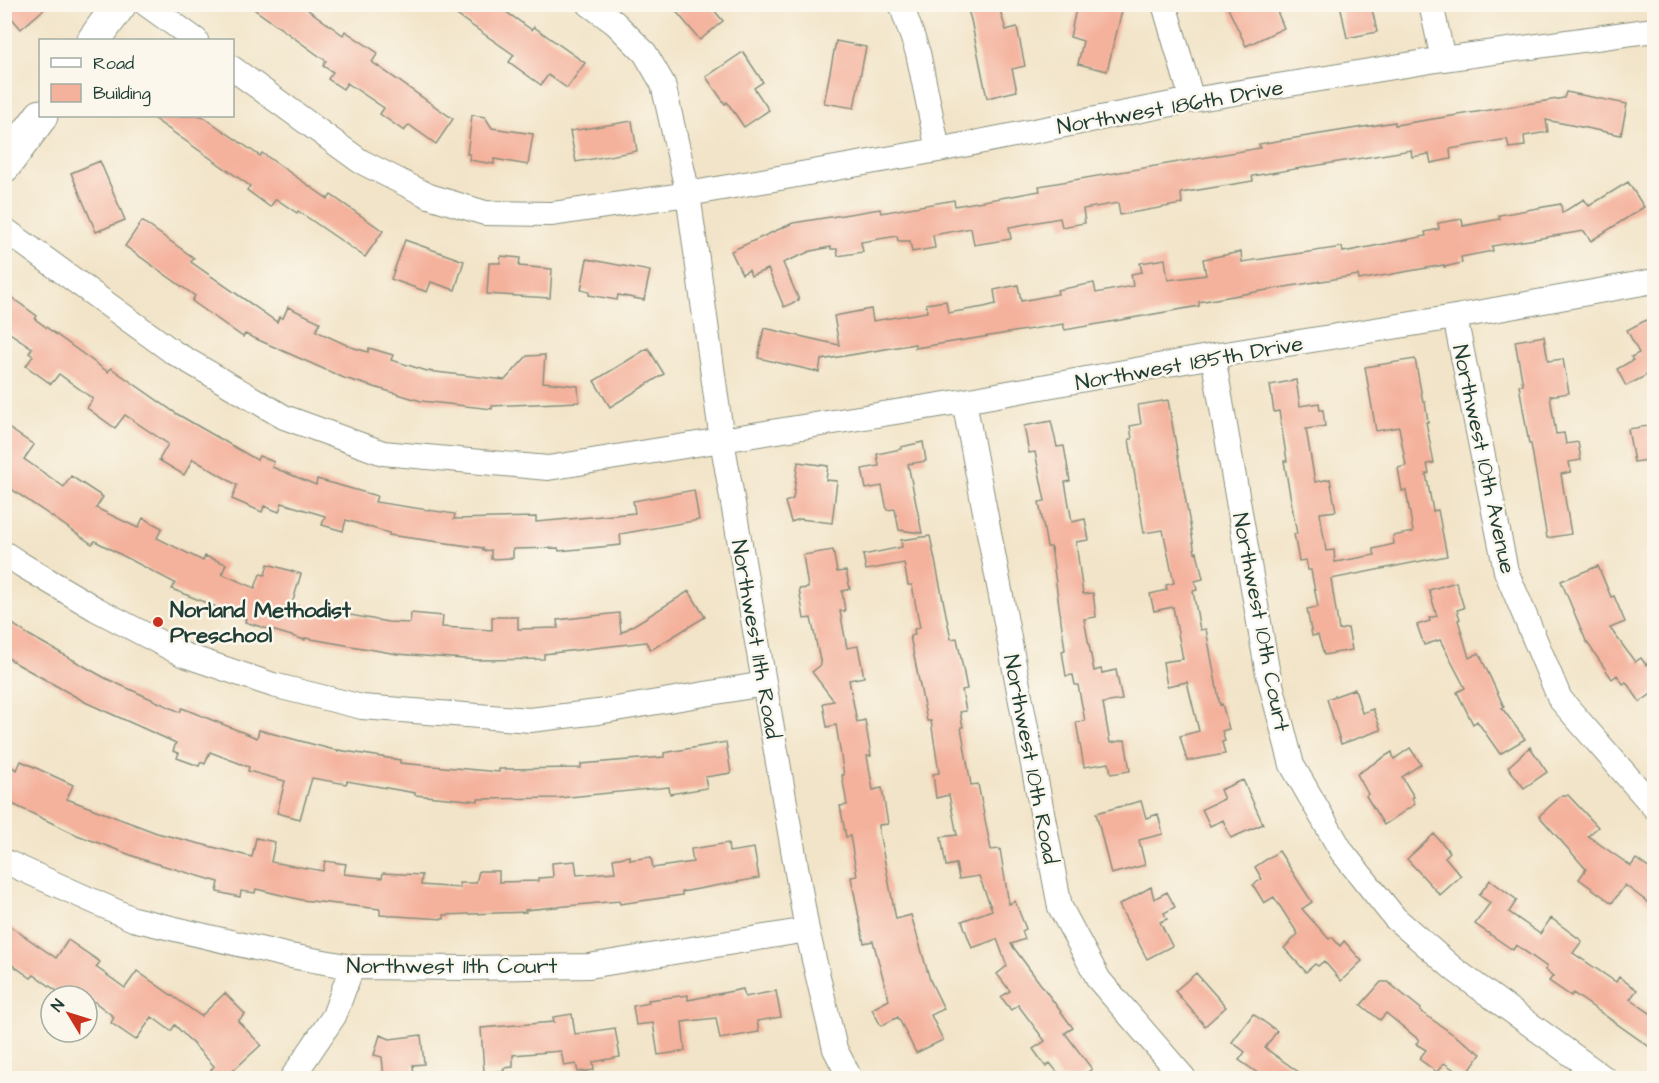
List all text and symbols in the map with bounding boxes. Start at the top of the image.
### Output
legend [39,39,234,117]
text: Road [93,51,134,76]
street label: Northwest 186th Drive [1055,72,1286,143]
text: Building [93,81,151,107]
street label: Northwest 185th Drive [1073,328,1306,399]
street label: Northwest 10th Avenue [1444,342,1523,577]
street label: Northwest 10th Court [1224,510,1297,734]
street label: Northwest 11th Road [723,537,788,741]
place label: Norland Methodist Preschool [170,595,352,651]
marker: Norland Methodist Preschool [151,615,165,629]
street label: Northwest 10th Road [995,652,1066,866]
street label: Northwest 11th Court [347,951,558,982]
north arrow [39,984,99,1044]
text: N [46,995,70,1016]

